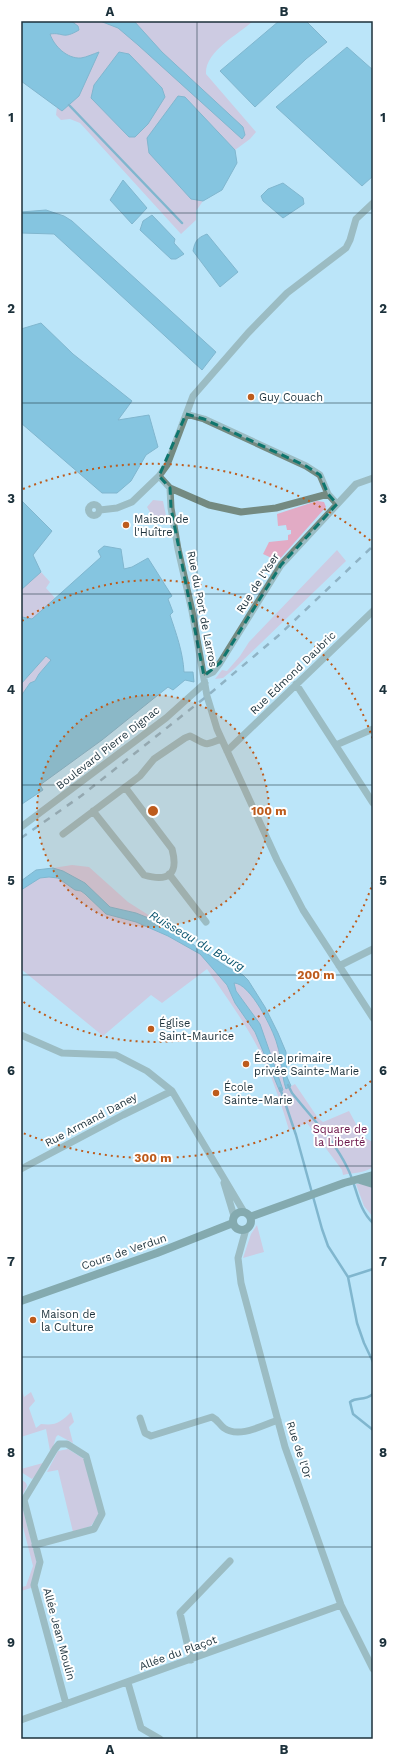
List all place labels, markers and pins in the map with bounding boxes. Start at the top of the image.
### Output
place label: Guy Couach [259,391,323,404]
marker: Guy Couach [246,392,256,402]
place label: Maison de l'Huître [134,513,189,539]
marker: Maison de l'Huître [121,520,131,530]
centre of rings [146,804,160,818]
place label: Église Saint-Maurice [159,1016,234,1043]
marker: Église Saint-Maurice [146,1024,156,1034]
place label: École primaire privée Sainte-Marie [254,1051,359,1078]
marker: École primaire privée Sainte-Marie [241,1059,251,1069]
place label: École Sainte-Marie [224,1080,293,1107]
marker: École Sainte-Marie [211,1088,221,1098]
place label: Maison de la Culture [41,1308,96,1334]
marker: Maison de la Culture [28,1315,38,1325]

